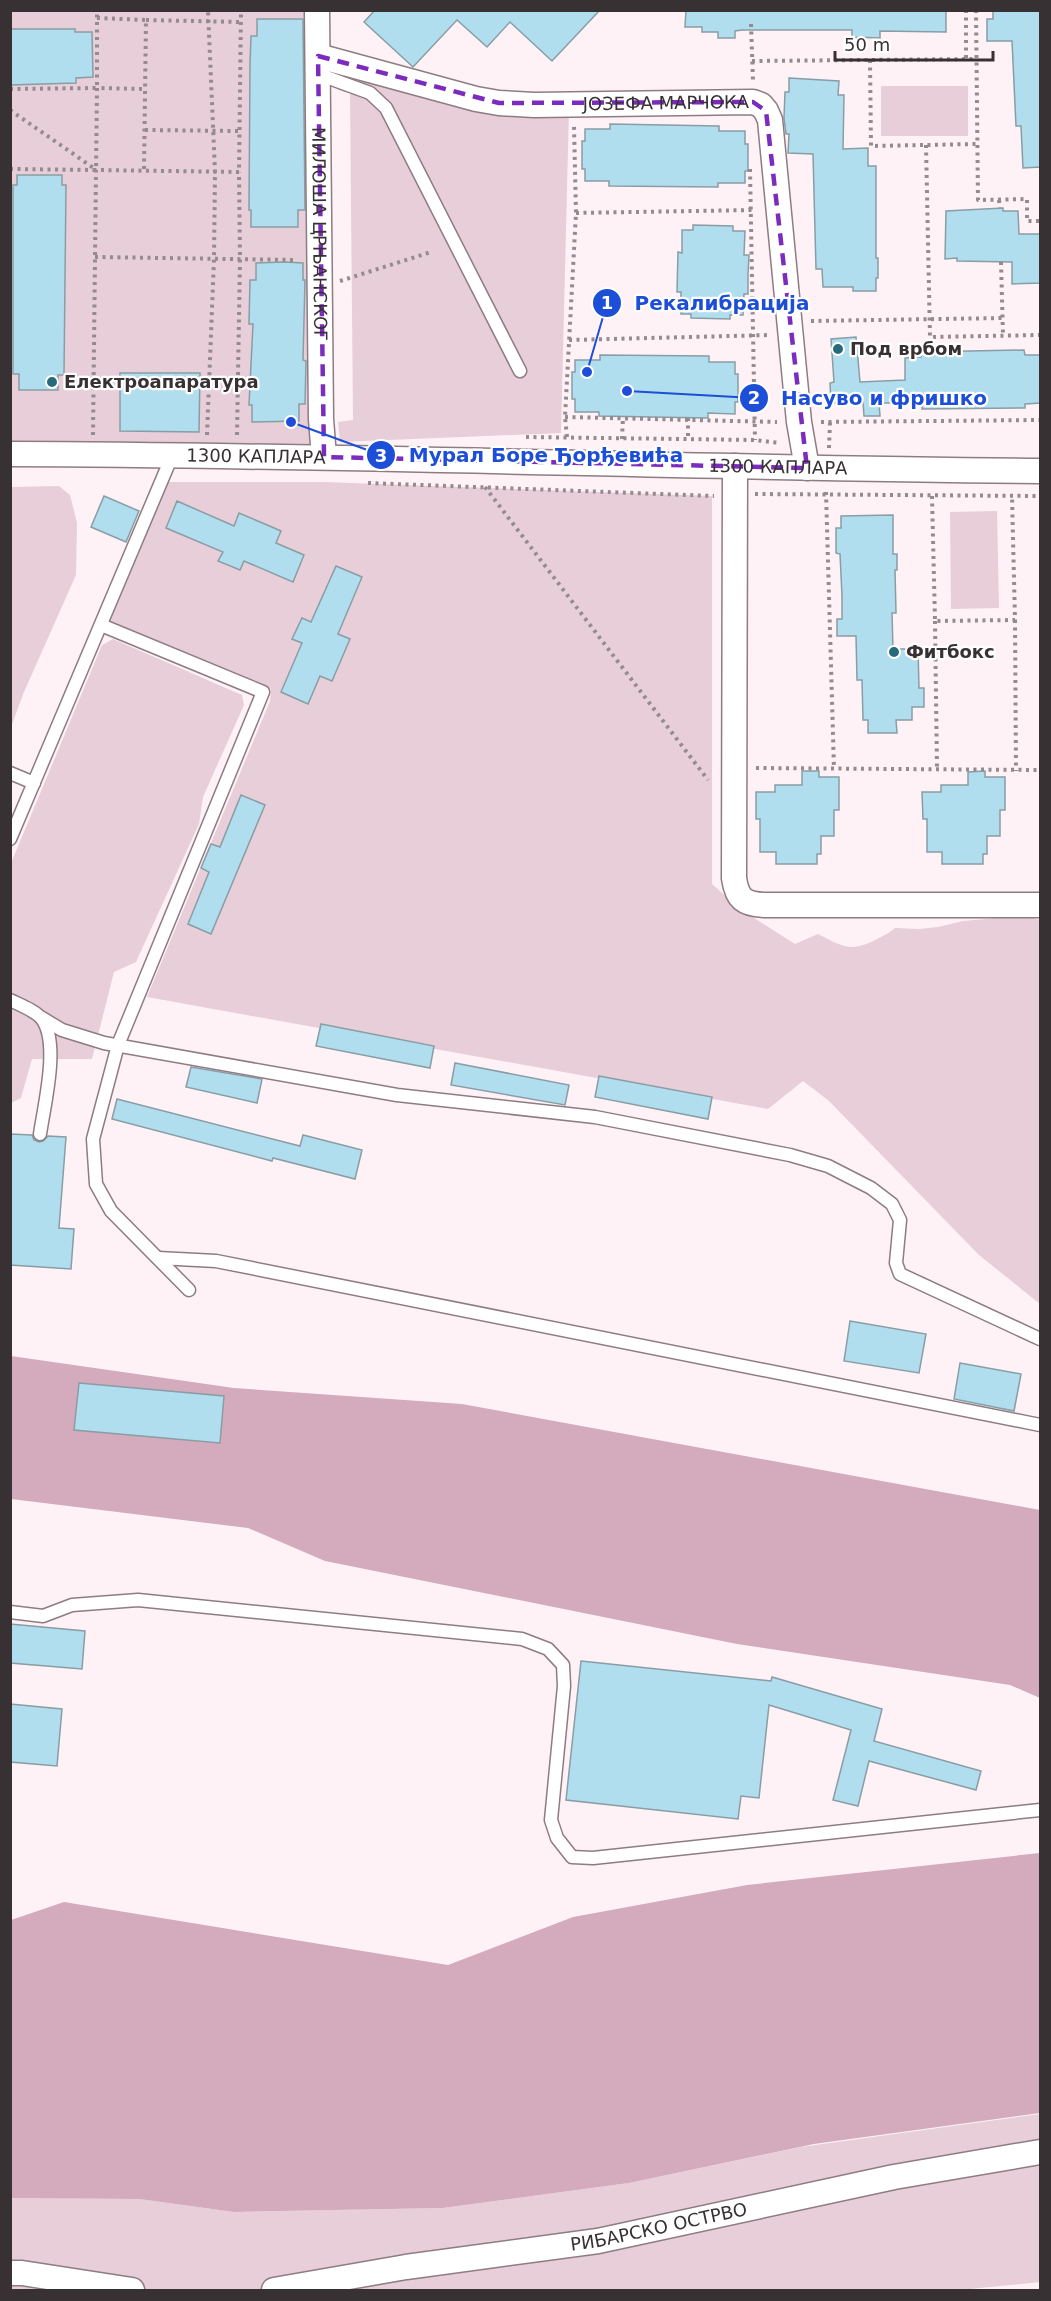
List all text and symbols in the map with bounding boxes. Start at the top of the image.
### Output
scale bar [835,24,992,62]
text: 50 m [844,34,890,55]
street label: ЈОЗЕФА МАРЧОКА [582,91,750,114]
street label: МИЛОША ЦРЊАНСКОГ [308,127,331,341]
callout: Рекалибрација [592,284,821,322]
text: Рекалибрација [635,291,809,315]
text: 1 [601,292,613,313]
place label: Под врбом [850,338,962,359]
marker: Под врбом [831,342,845,356]
place label: Електроапаратура [64,371,259,392]
marker: Електроапаратура [45,375,59,389]
callout: Насуво и фришко [739,379,999,417]
text: Насуво и фришко [781,386,987,410]
text: 2 [748,387,760,408]
callout: Мурал Боре Ђорђевића [366,436,695,474]
text: Мурал Боре Ђорђевића [409,443,683,467]
street label: 1300 КАПЛАРА [186,444,326,468]
text: 3 [375,445,387,466]
street label: 1300 КАПЛАРА [708,455,848,478]
place label: Фитбокс [906,641,995,662]
marker: Фитбокс [887,645,901,659]
street label: РИБАРСКО ОСТРВО [569,2198,749,2255]

